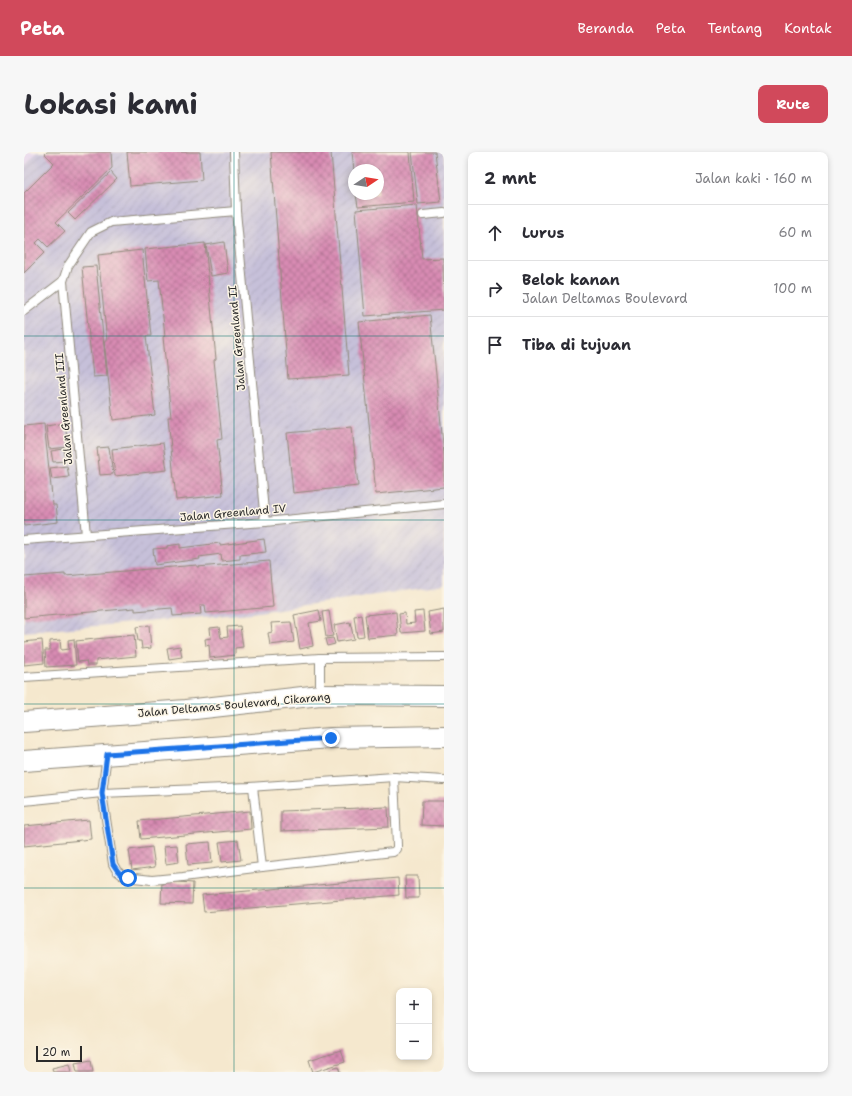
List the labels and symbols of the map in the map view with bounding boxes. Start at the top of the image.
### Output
north arrow [348,164,384,200]
street label: Jalan Greenland II [225,285,249,391]
street label: Jalan Greenland III [52,353,76,465]
street label: Jalan Greenland IV [179,501,287,525]
street label: Jalan Deltamas Boulevard, Cikarang [137,689,331,721]
route end [322,729,340,747]
route start [119,869,137,887]
scale bar [36,1044,82,1063]

